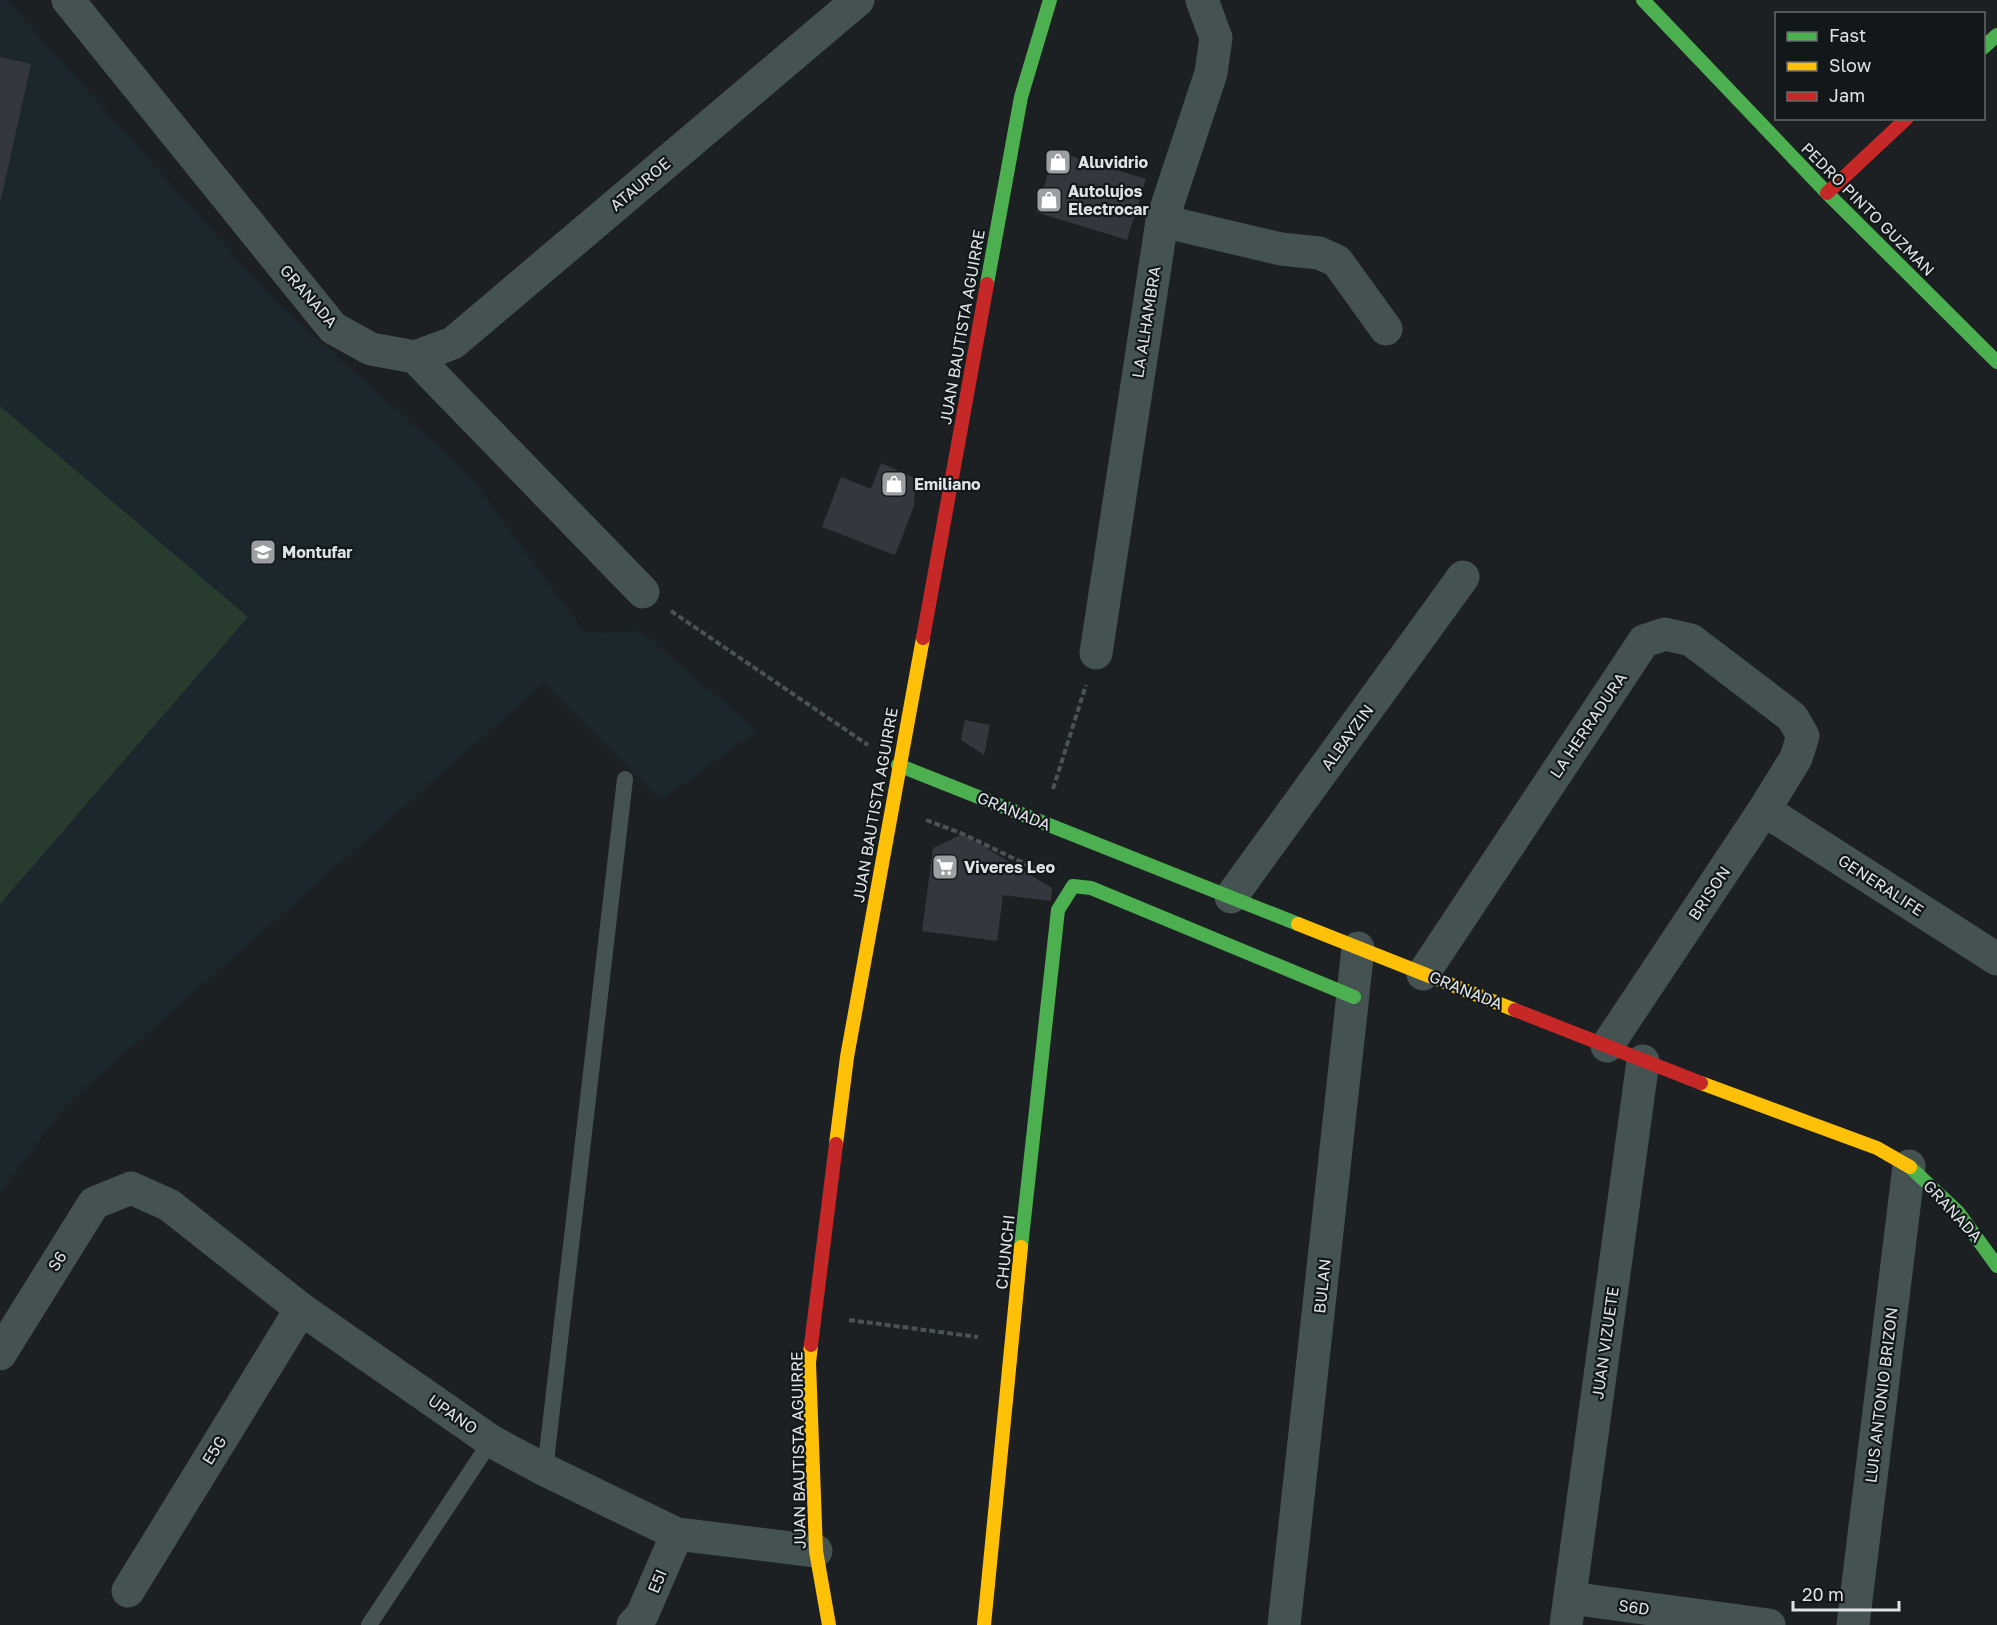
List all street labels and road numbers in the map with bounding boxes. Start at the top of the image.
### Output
street label: PEDRO PINTO GUZMAN [1797,138,1939,280]
street label: ATAUROE [606,153,674,215]
street label: JUAN BAUTISTA AGUIRRE [935,228,989,426]
street label: GRANADA [276,260,342,332]
street label: LA ALHAMBRA [1127,264,1165,379]
street label: LA HERRADURA [1545,668,1631,782]
street label: ALBAYZIN [1316,700,1378,774]
street label: JUAN BAUTISTA AGUIRRE [848,706,902,904]
street label: GRANADA [974,787,1054,835]
street label: GENERALIFE [1834,850,1928,920]
street label: BRISON [1684,862,1734,924]
street label: GRANADA [1426,966,1506,1014]
street label: GRANADA [1919,1176,1987,1246]
street label: CHUNCHI [991,1214,1019,1290]
street label: S6 [43,1247,71,1275]
street label: BULAN [1309,1258,1335,1314]
street label: JUAN VIZUETE [1587,1285,1623,1401]
street label: LUIS ANTONIO BRIZON [1860,1306,1902,1484]
street label: JUAN BAUTISTA AGUIRRE [786,1351,810,1549]
street label: UPANO [424,1390,482,1438]
street label: E5G [197,1432,231,1468]
street label: E5I [643,1566,671,1596]
street label: S6D [1617,1595,1651,1619]

